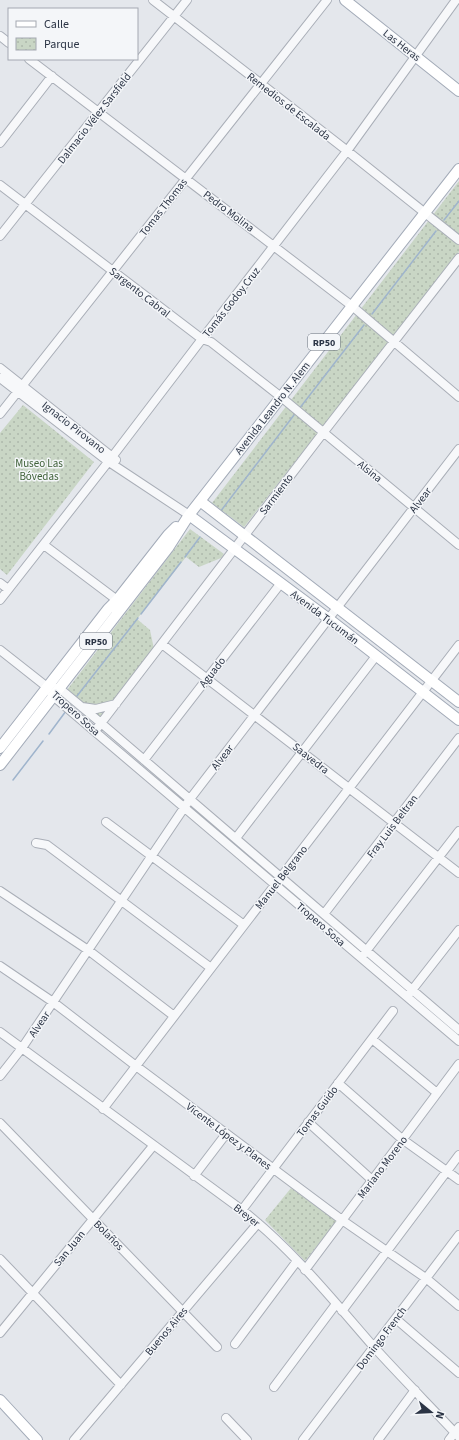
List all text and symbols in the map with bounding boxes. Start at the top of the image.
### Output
legend [8,8,138,60]
text: Calle [44,16,69,33]
street label: Las Heras [380,26,424,65]
text: Parque [44,36,80,53]
street label: Remedios de Escalada [244,69,334,144]
street label: Dalmacio Vélez Sarsfield [54,70,135,167]
street label: Tomas Thomas [136,175,191,239]
street label: Pedro Molina [200,187,257,236]
street label: Sargento Cabral [106,264,173,321]
street label: Tomás Godoy Cruz [199,264,264,341]
road number: RP50 [308,334,340,350]
street label: Avenida Leandro N. Alem [231,359,314,458]
street label: Ignacio Pirovano [39,398,109,457]
park label: Museo Las Bóvedas [15,456,63,484]
street label: Alsina [354,457,385,486]
street label: Sarmiento [256,471,297,518]
street label: Alvear [406,484,435,516]
street label: Avenida Tucumán [287,587,362,648]
road number: RP50 [80,633,112,649]
street label: Aguado [196,654,229,691]
street label: Tropero Sosa [48,688,103,739]
street label: Saavedra [289,739,332,777]
street label: Alvear [208,741,237,773]
street label: Fray Luis Beltran [364,791,421,861]
street label: Manuel Belgrano [252,842,311,912]
street label: Tropero Sosa [293,899,348,950]
street label: Alvear [25,1008,54,1040]
street label: Tomas Guido [293,1083,342,1140]
street label: Vicente López y Planes [183,1099,275,1174]
street label: Mariano Moreno [354,1133,411,1202]
street label: Breyer [230,1200,263,1231]
street label: Bolaños [90,1217,127,1254]
street label: San Juan [50,1227,89,1270]
street label: Buenos Aires [142,1304,191,1359]
street label: Domingo French [353,1304,410,1373]
north arrow [411,1392,451,1432]
text: N [432,1409,448,1421]

